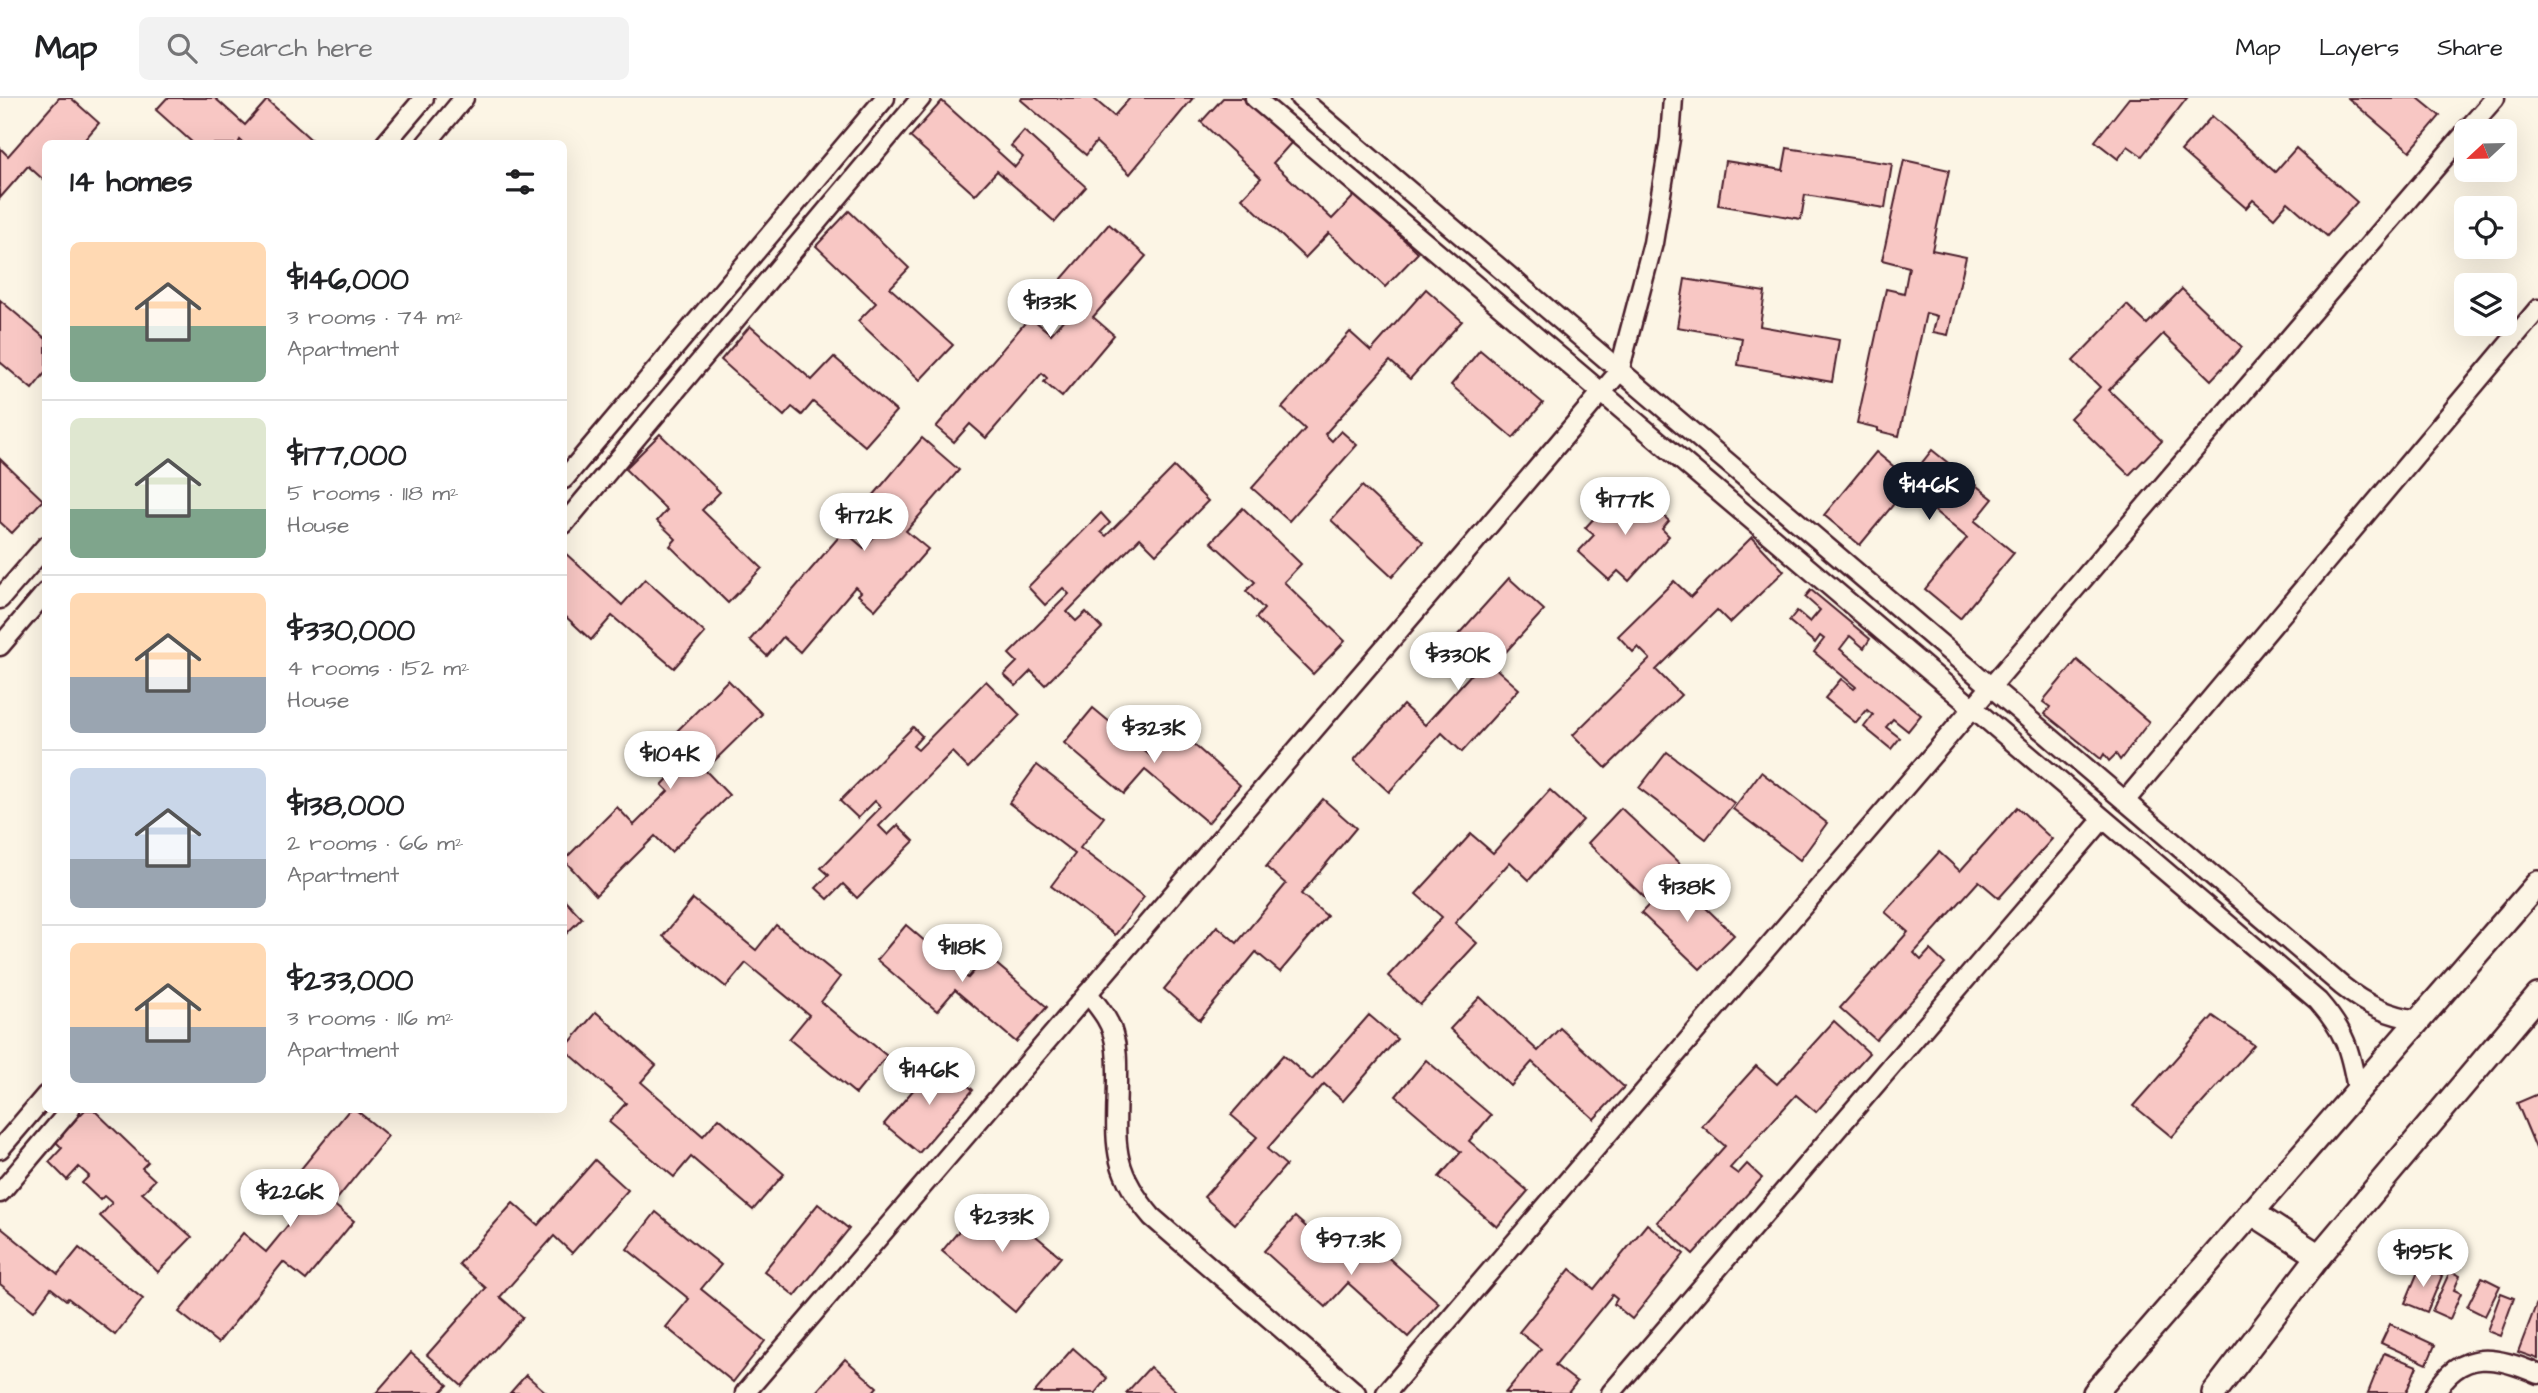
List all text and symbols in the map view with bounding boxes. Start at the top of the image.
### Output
search box [139,17,629,80]
text: Map [35,25,97,71]
icon: search [163,29,201,67]
text: Search here [219,30,373,66]
text: Map [2236,31,2281,65]
text: Layers [2319,31,2399,65]
text: Share [2437,31,2503,65]
north arrow [2454,119,2516,182]
map controls [2454,119,2517,336]
text: 14 homes [70,161,193,203]
icon: filters [501,163,539,201]
button: locate [2454,196,2517,259]
text: $146,000 [287,259,409,301]
icon: home [126,270,210,354]
button: layers [2454,273,2517,336]
pin: $133K [1001,280,1099,339]
text: $133K [1023,286,1077,318]
text: 3 rooms · 74 m² [287,301,463,333]
text: Apartment [287,333,399,365]
text: $177,000 [287,435,407,477]
icon: home [126,446,210,530]
pin: $146K [1880,462,1978,522]
text: $146K [1899,469,1959,501]
text: 5 rooms · 118 m² [287,477,459,509]
pin: $177K [1576,478,1674,537]
text: $177K [1596,484,1654,516]
pin: $172K [815,494,913,553]
text: $172K [836,500,892,532]
text: House [287,509,350,541]
text: $330,000 [287,610,415,652]
icon: home [126,621,210,705]
pin: $330K [1409,632,1507,692]
text: $330K [1426,639,1490,671]
text: 4 rooms · 152 m² [287,652,470,684]
text: House [287,684,350,716]
pin: $323K [1105,706,1203,765]
text: $323K [1122,712,1186,744]
pin: $104K [621,732,719,791]
text: $104K [640,738,700,770]
text: $138,000 [287,785,404,827]
icon: home [126,796,210,880]
text: 2 rooms · 66 m² [287,827,464,859]
text: Apartment [287,859,399,891]
pin: $138K [1638,864,1736,924]
text: $138K [1659,871,1715,903]
pin: $118K [913,924,1011,984]
text: $118K [938,931,986,963]
text: $233,000 [287,960,414,1002]
icon: home [126,971,210,1055]
text: 3 rooms · 116 m² [287,1002,454,1034]
text: Apartment [287,1034,399,1066]
pin: $146K [880,1048,978,1107]
text: $146K [899,1054,959,1086]
pin: $226K [241,1170,339,1229]
text: $226K [256,1176,324,1208]
pin: $233K [953,1194,1051,1254]
text: $233K [970,1201,1034,1233]
pin: $97.3K [1294,1218,1408,1277]
text: $97.3K [1317,1224,1385,1256]
pin: $195K [2374,1230,2472,1289]
text: $195K [2393,1236,2453,1268]

